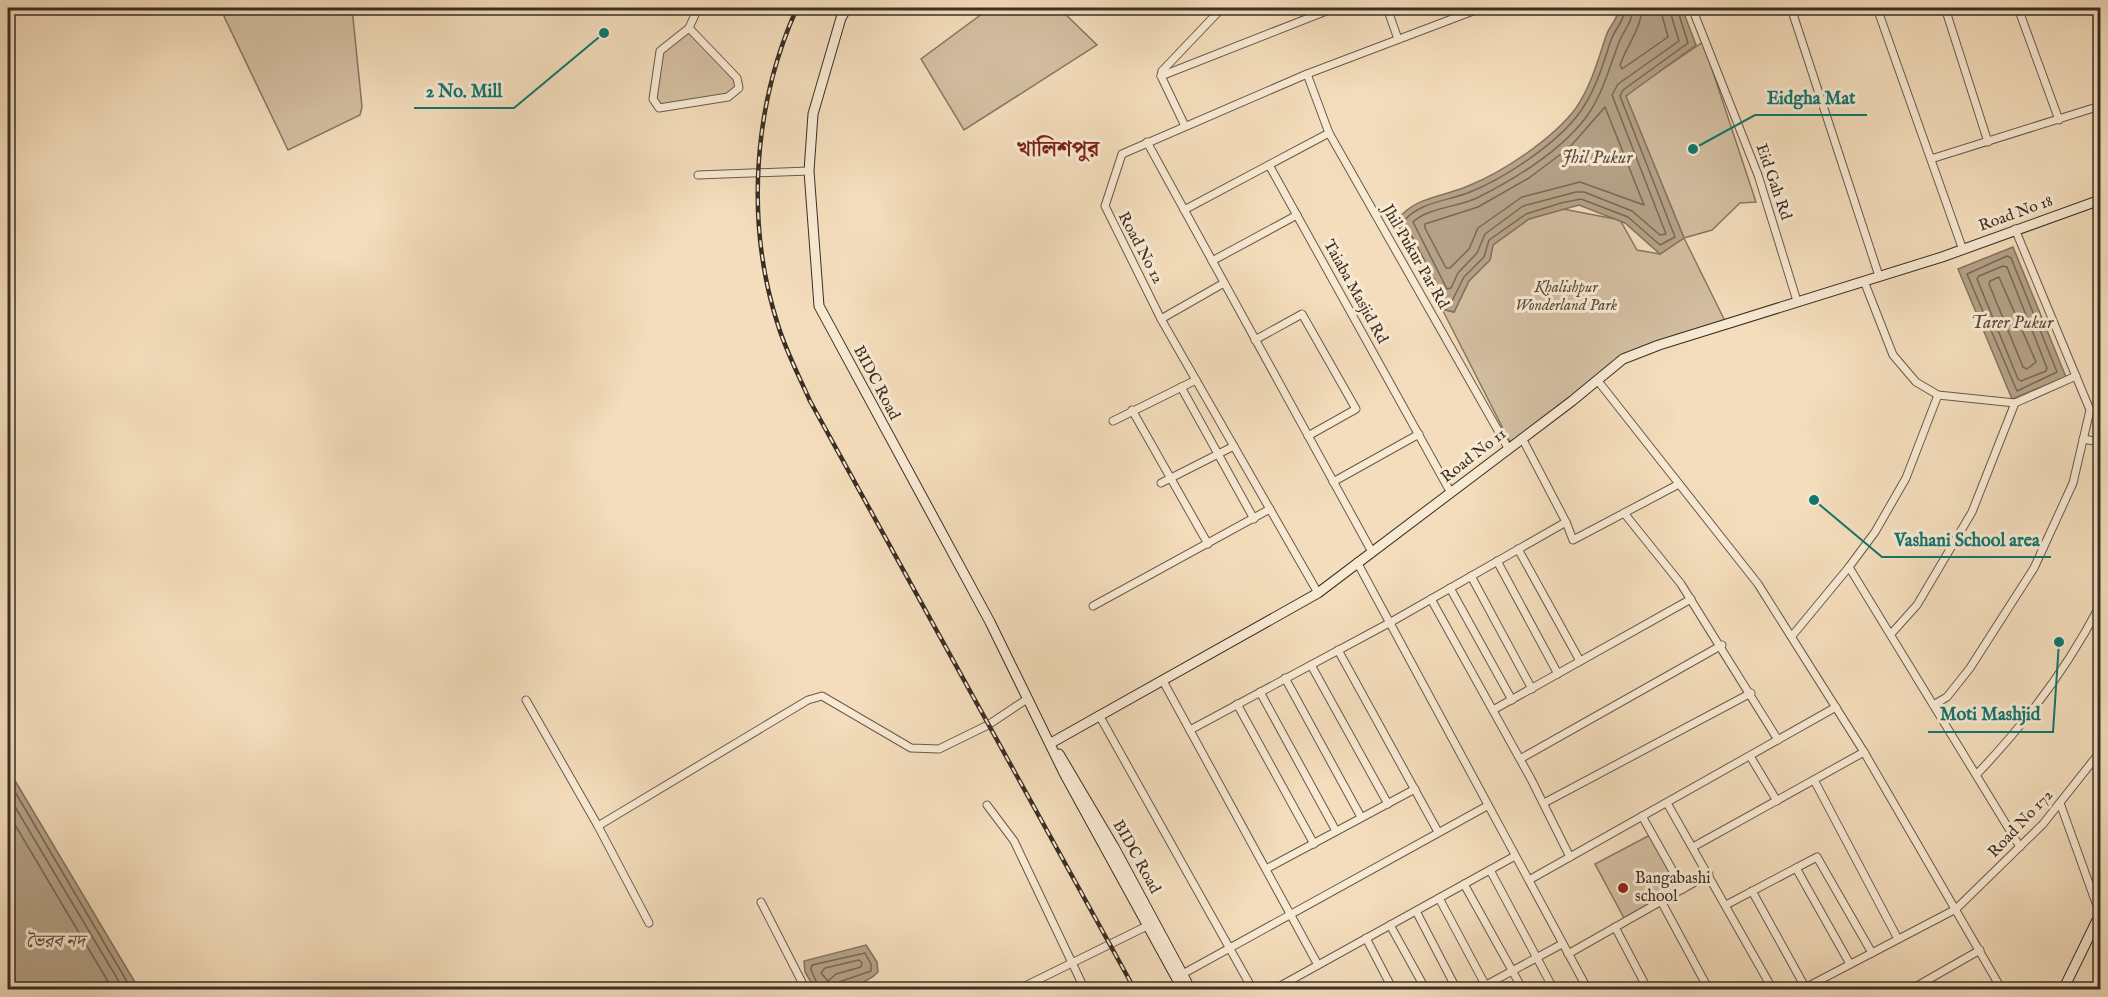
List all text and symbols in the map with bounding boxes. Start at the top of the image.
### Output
callout: 2 No. Mill [414,72,514,108]
callout: Eidgha Mat [1755,79,1867,115]
text: 2 No. Mill [426,81,503,104]
text: Eidgha Mat [1767,88,1856,111]
district label: খালিশপুর [1017,135,1100,164]
street label: Eid Gah Rd [1751,141,1796,223]
water label: Jhil Pukur [1562,147,1633,170]
street label: Road No 18 [1976,191,2056,237]
street label: Jhil Pukur Par Rd [1376,200,1453,313]
street label: Road No 12 [1113,209,1167,287]
street label: Taiaba Masjid Rd [1318,237,1392,348]
park label: Khalishpur Wonderland Park [1515,278,1618,316]
water label: Tarer Pukur [1971,312,2054,335]
street label: BIDC Road [848,342,904,424]
street label: Road No 11 [1437,424,1511,488]
callout: Vashani School area [1882,521,2051,557]
text: Vashani School area [1893,530,2041,553]
callout: Moti Mashjid [1928,696,2053,732]
text: Moti Mashjid [1940,704,2041,727]
street label: Road No 172 [1984,786,2058,862]
street label: BIDC Road [1108,817,1165,898]
place label: Bangabashi school [1635,869,1711,907]
marker: Bangabashi school [1616,881,1630,895]
water label: ভৈরব নদ [25,930,88,954]

